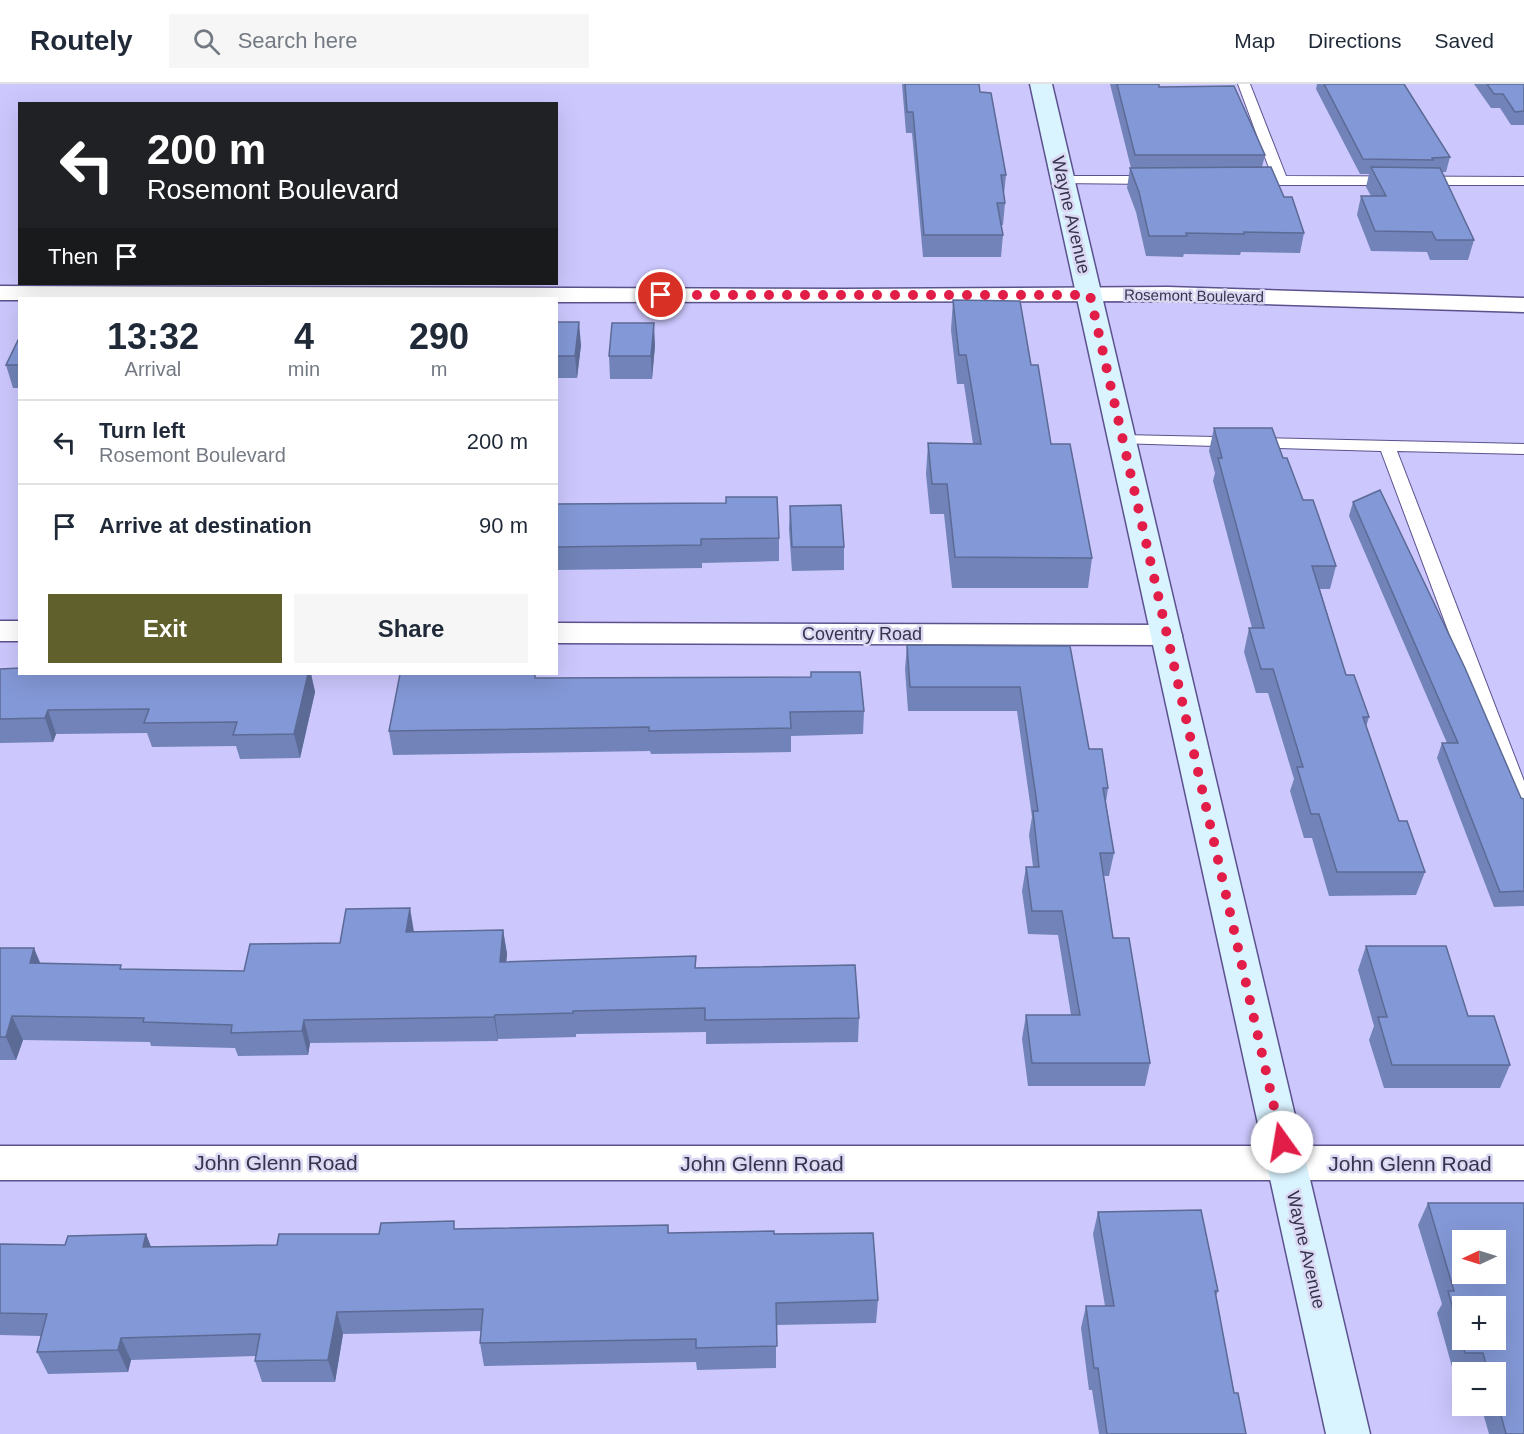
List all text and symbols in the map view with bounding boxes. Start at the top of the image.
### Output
search box [169,14,589,68]
text: Routely [30,25,133,56]
icon: search [190,25,223,58]
text: Search here [238,28,358,53]
text: Map [1234,29,1275,52]
text: Directions [1308,29,1401,52]
text: Saved [1434,29,1494,52]
icon: left [48,126,126,204]
text: 200 m [147,126,266,173]
street label: Wayne Avenue [1048,154,1094,276]
text: Rosemont Boulevard [147,175,399,205]
icon: arrive [110,240,143,273]
text: Then [48,244,98,269]
pin [635,269,686,320]
icon: arrive [644,278,677,311]
street label: Rosemont Boulevard [1124,286,1264,305]
text: 13:32 [107,316,199,357]
text: 4 [294,316,314,357]
text: 290 [409,316,469,357]
text: Arrival [125,358,181,380]
text: min [288,358,320,380]
text: m [431,358,447,380]
text: Turn left [99,418,185,443]
icon: left [48,426,81,459]
text: 200 m [467,429,528,454]
text: Rosemont Boulevard [99,444,286,466]
icon: arrive [48,510,81,543]
text: Arrive at destination [99,513,312,538]
text: 90 m [479,513,528,538]
button: Exit [48,594,282,663]
button: Share [294,594,528,663]
street label: Coventry Road [802,624,922,644]
position arrow [1250,1110,1314,1174]
street label: John Glenn Road [194,1151,358,1174]
street label: John Glenn Road [680,1152,844,1175]
street label: John Glenn Road [1328,1152,1492,1175]
street label: Wayne Avenue [1283,1189,1329,1311]
north arrow [1452,1230,1506,1284]
map controls [1452,1230,1506,1416]
button: + [1452,1296,1506,1350]
button: − [1452,1362,1506,1416]

